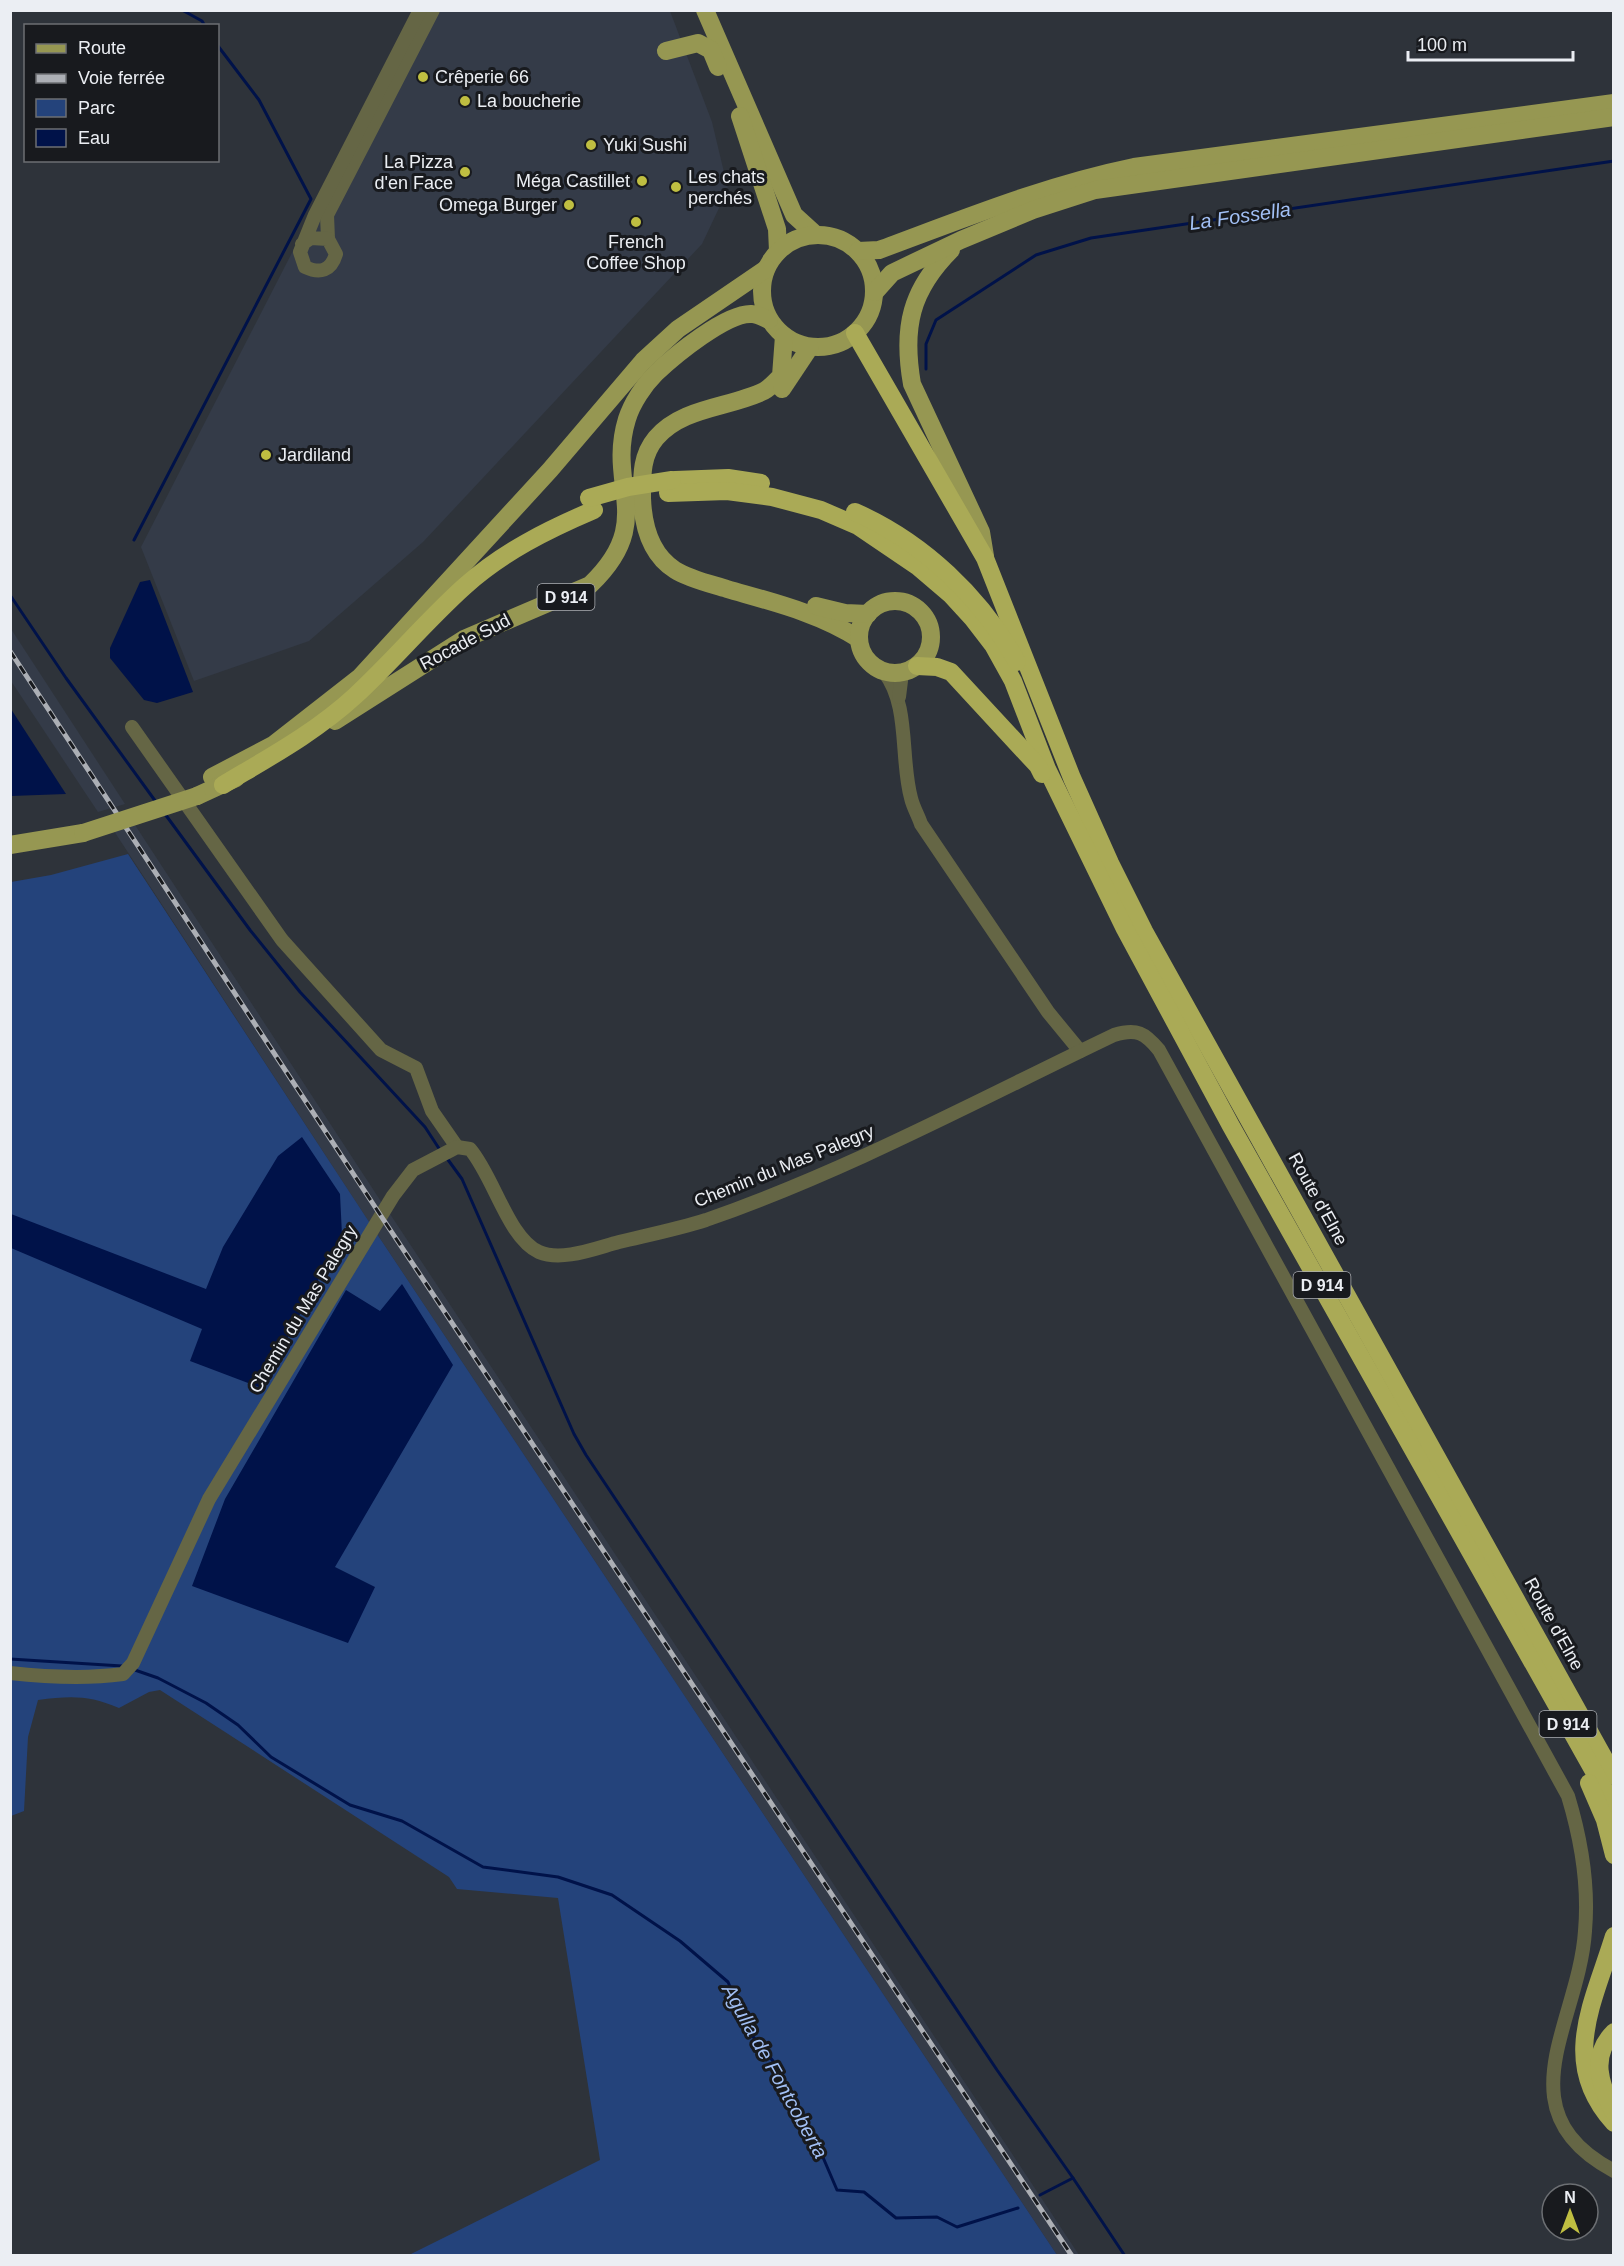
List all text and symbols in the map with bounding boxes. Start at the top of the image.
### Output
legend [24,24,219,162]
scale bar [1408,24,1573,62]
text: 100 m [1417,35,1467,55]
text: Route [78,38,126,58]
place label: Crêperie 66 [435,67,529,87]
text: Voie ferrée [78,68,165,88]
marker: Crêperie 66 [416,70,430,84]
place label: La boucherie [477,91,581,111]
marker: La boucherie [458,94,472,108]
text: Parc [78,98,115,118]
text: Eau [78,128,110,148]
place label: Yuki Sushi [603,135,687,155]
marker: Yuki Sushi [584,138,598,152]
place label: La Pizza d'en Face [375,152,454,193]
marker: La Pizza d'en Face [458,165,472,179]
place label: Les chats perchés [688,167,765,208]
place label: Méga Castillet [516,171,630,191]
marker: Méga Castillet [635,174,649,188]
marker: Les chats perchés [669,180,683,194]
place label: Omega Burger [439,195,557,215]
marker: Omega Burger [562,198,576,212]
water label: La Fossella [1188,198,1292,234]
marker: French Coffee Shop [629,215,643,229]
place label: French Coffee Shop [586,232,686,273]
place label: Jardiland [278,445,351,465]
marker: Jardiland [259,448,273,462]
road number: D 914 [538,584,594,610]
street label: Rocade Sud [417,610,513,674]
street label: Chemin du Mas Palegry [691,1121,877,1211]
street label: Route d'Elne [1284,1149,1352,1249]
street label: Chemin du Mas Palegry [245,1222,361,1396]
road number: D 914 [1294,1272,1350,1298]
street label: Route d'Elne [1520,1574,1588,1674]
road number: D 914 [1540,1711,1596,1737]
water label: Agulla de Fontcoberta [717,1979,832,2162]
north arrow [1540,2182,1600,2242]
text: N [1564,2189,1576,2206]

